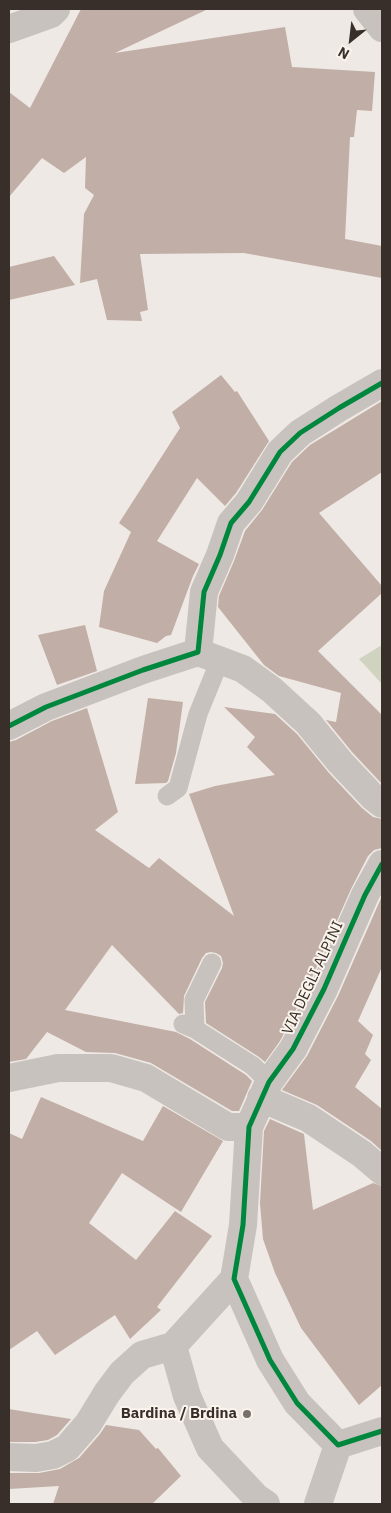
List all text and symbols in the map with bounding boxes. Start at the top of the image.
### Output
north arrow [326,15,376,65]
text: N [335,43,353,63]
street label: VIA DEGLI ALPINI [279,918,347,1038]
place label: Bardina / Brdina [121,1405,237,1423]
marker: Bardina / Brdina [241,1408,253,1420]

